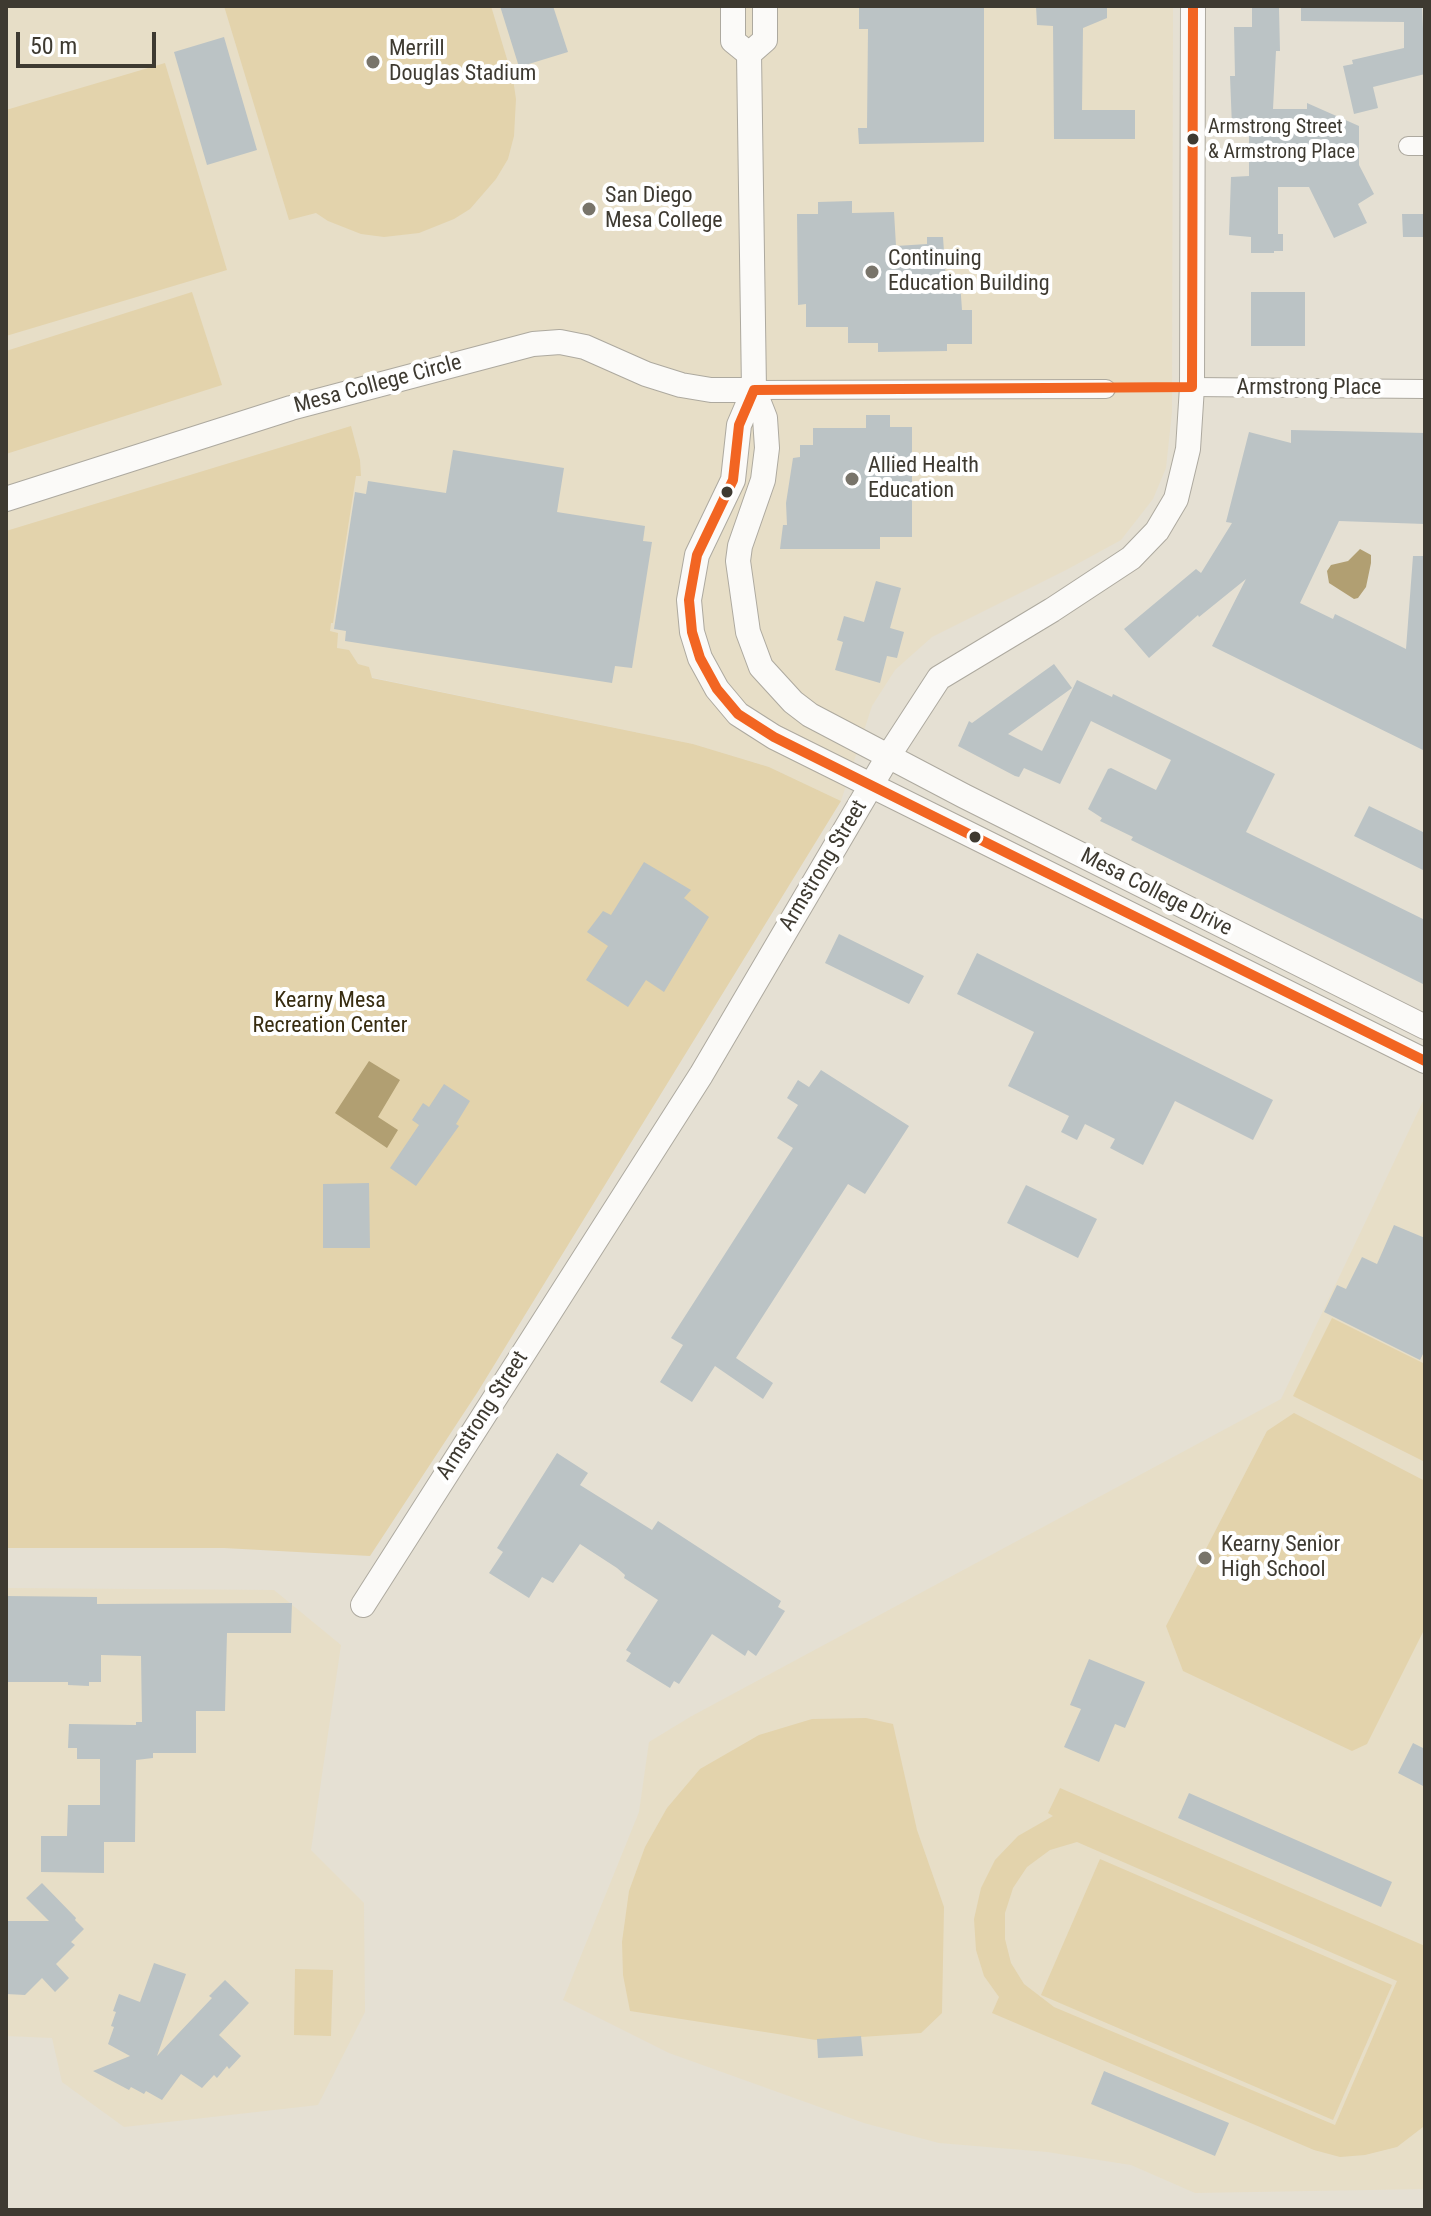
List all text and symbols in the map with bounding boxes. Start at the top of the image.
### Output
scale bar [20,16,160,66]
text: 50 m [30,32,77,60]
place label: Merrill Douglas Stadium [389,36,536,88]
marker: Merrill Douglas Stadium [364,53,382,71]
place label: Armstrong Street & Armstrong Place [1208,116,1355,163]
marker: Armstrong Street & Armstrong Place [1185,131,1201,147]
place label: San Diego Mesa College [605,183,723,234]
marker: San Diego Mesa College [580,200,598,218]
place label: Continuing Education Building [888,246,1049,298]
marker: Continuing Education Building [863,263,881,281]
street label: Mesa College Circle [291,350,465,420]
street label: Armstrong Place [1237,375,1381,401]
place label: Allied Health Education [868,453,979,504]
marker: Allied Health Education [843,470,861,488]
unlabelled marker [719,484,735,500]
street label: Armstrong Street [775,796,873,936]
unlabelled marker [967,829,983,845]
street label: Mesa College Drive [1076,843,1236,943]
park label: Kearny Mesa Recreation Center [253,988,407,1040]
street label: Armstrong Street [432,1347,534,1485]
place label: Kearny Senior High School [1221,1532,1340,1584]
marker: Kearny Senior High School [1196,1549,1214,1567]

